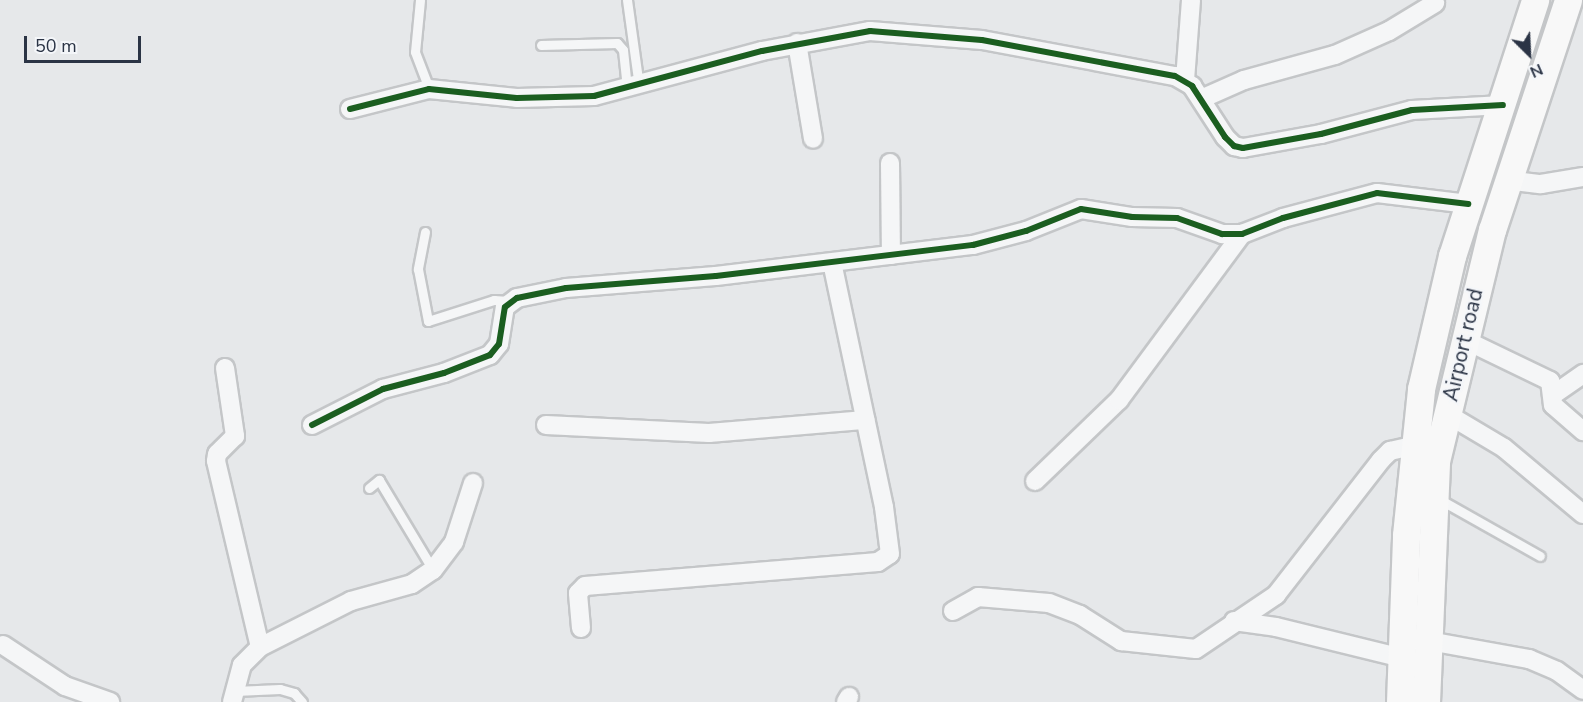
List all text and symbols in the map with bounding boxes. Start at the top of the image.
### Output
scale bar [27,24,144,62]
north arrow [1499,24,1559,84]
text: 50 m [35,34,77,58]
text: N [1526,58,1546,83]
street label: Airport road [1438,286,1488,404]

